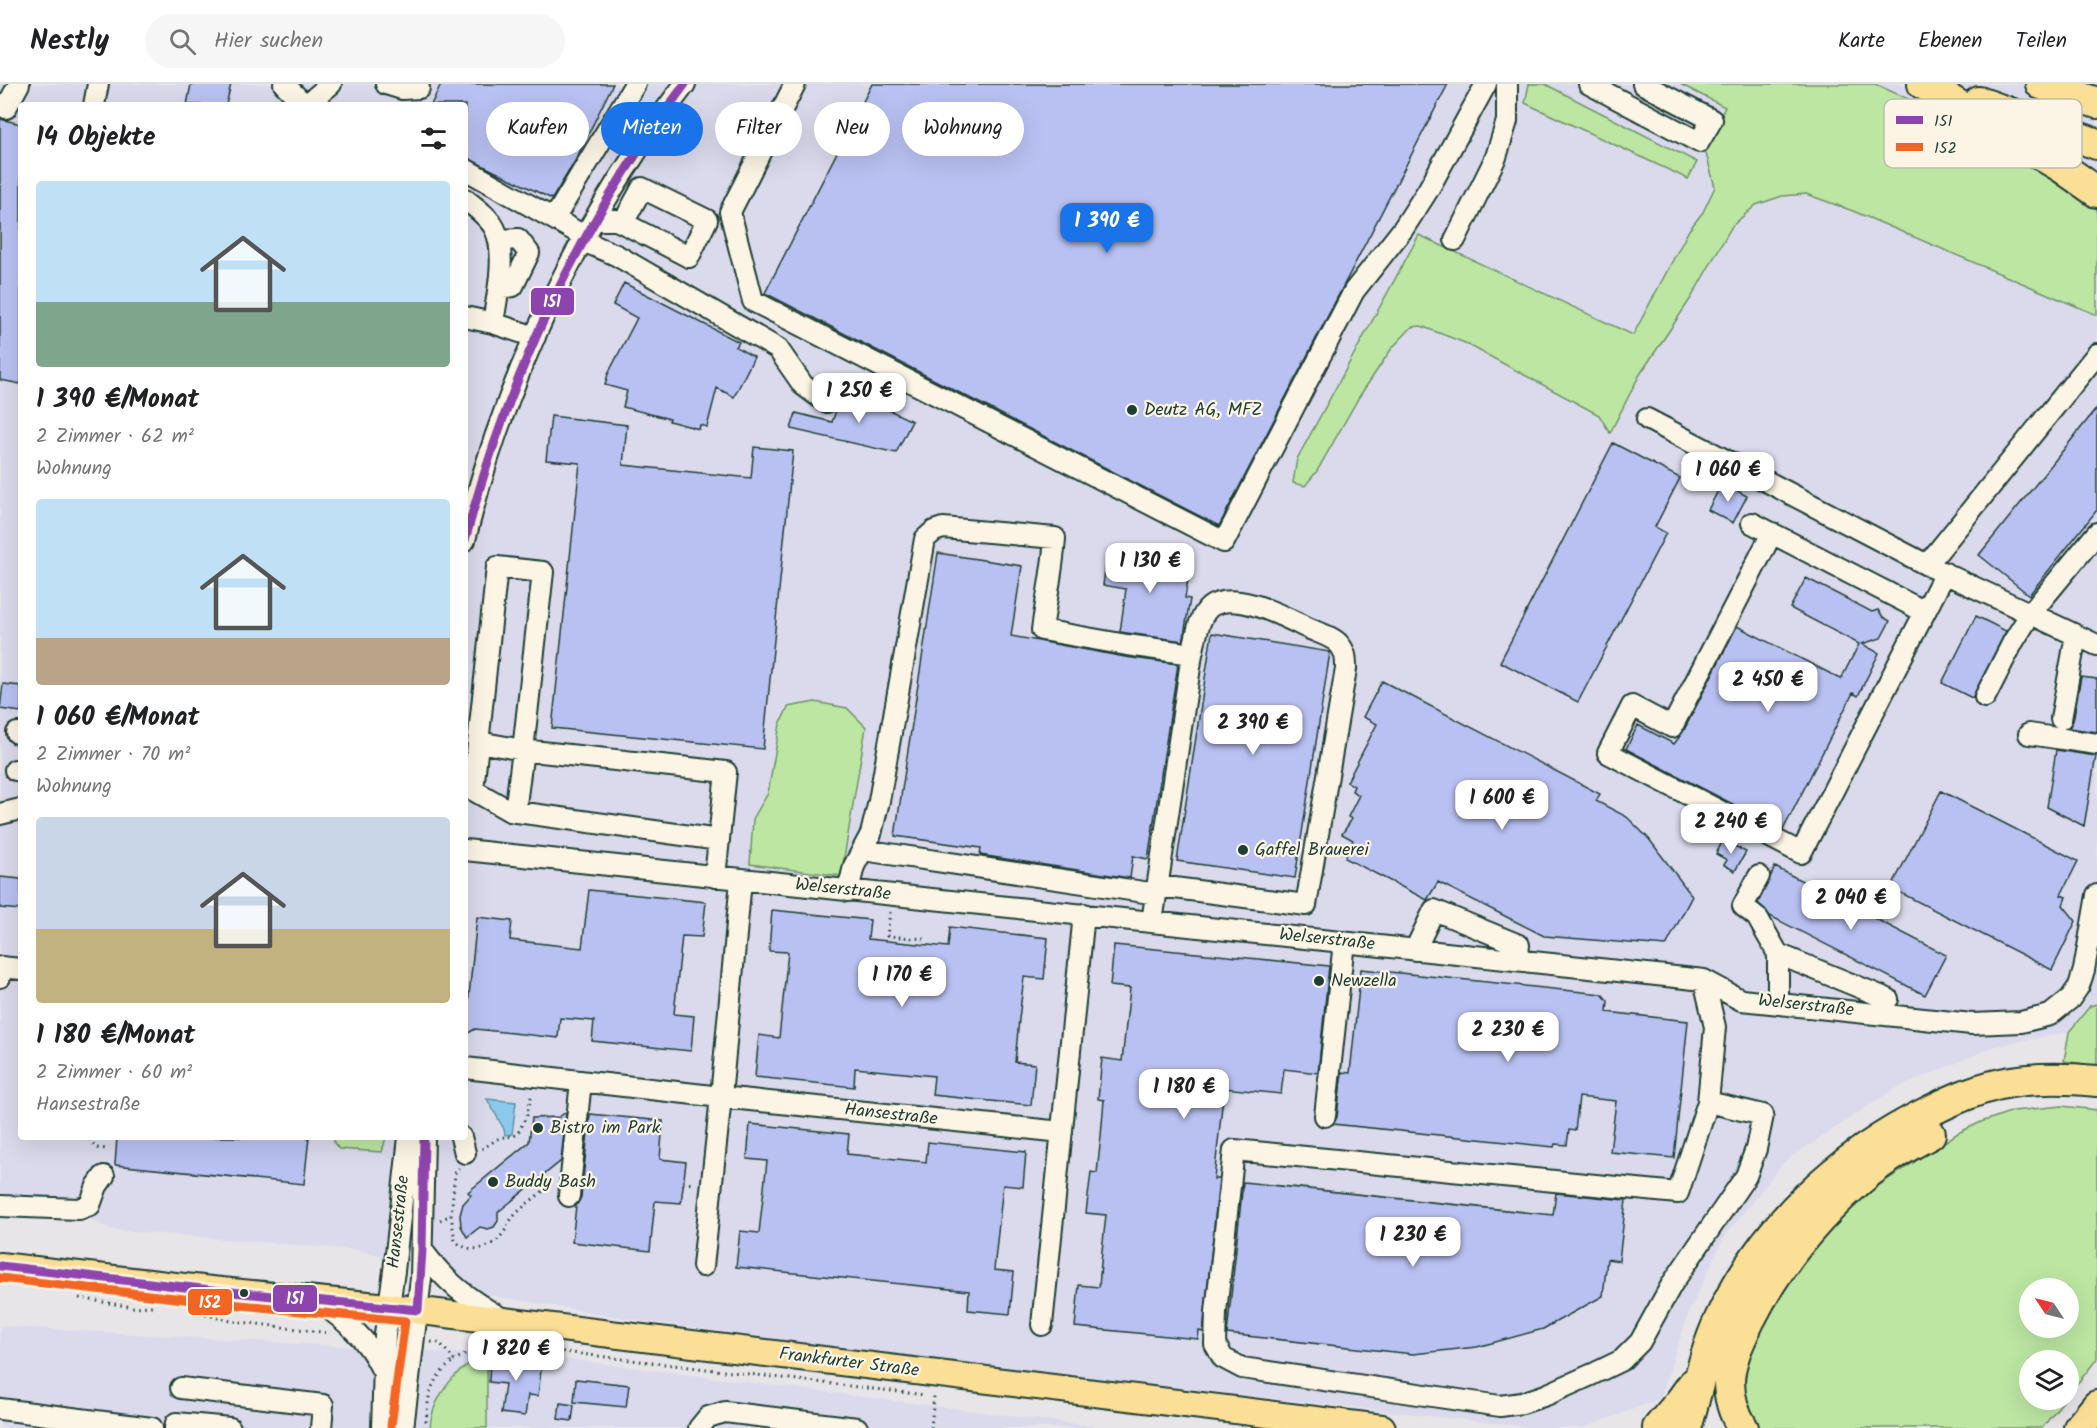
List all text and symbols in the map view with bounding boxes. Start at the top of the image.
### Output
search box [145,14,565,68]
text: Nestly [30,19,109,64]
text: Hier suchen [214,24,323,59]
icon: search [166,25,199,58]
text: Karte [1838,25,1885,58]
text: Ebenen [1918,25,1983,58]
text: Teilen [2016,25,2067,58]
legend [1884,99,2082,168]
chip: Kaufen [486,102,589,156]
chip: Mieten [601,102,703,156]
chip: Filter [715,102,802,156]
chip: Neu [814,102,890,156]
chip: Wohnung [902,102,1024,156]
text: 151 [1934,109,1953,134]
text: 14 Objekte [36,117,156,159]
icon: filters [417,122,450,155]
text: 152 [1934,136,1957,161]
pin: 1 390 € [1052,203,1162,254]
text: 1 390 € [1074,206,1140,238]
icon: home [189,220,297,328]
line badge: 151 [530,287,575,316]
text: 151 [543,290,561,315]
pin: 1 250 € [804,373,914,424]
text: 1 250 € [826,376,892,408]
text: 1 390 €/Monat [36,379,199,421]
place label: Deutz AG, MFZ [1144,396,1263,425]
marker: Deutz AG, MFZ [1125,403,1139,417]
text: 2 Zimmer · 62 m² [36,421,194,453]
pin: 1 060 € [1673,452,1783,503]
text: Wohnung [36,453,112,485]
text: 1 060 € [1695,455,1761,487]
icon: home [189,538,297,646]
pin: 1 130 € [1095,543,1205,594]
text: 1 130 € [1119,546,1181,578]
pin: 2 450 € [1713,662,1823,713]
text: 2 450 € [1732,665,1804,697]
text: 1 060 €/Monat [36,697,199,739]
pin: 2 390 € [1198,705,1308,756]
text: 2 390 € [1217,708,1289,740]
text: 2 Zimmer · 70 m² [36,739,190,771]
text: Wohnung [36,771,112,803]
pin: 1 600 € [1447,780,1557,831]
text: 1 600 € [1469,783,1535,815]
pin: 2 240 € [1676,804,1786,855]
text: 2 240 € [1695,807,1767,839]
place label: Gaffel Brauerei [1255,836,1369,865]
marker: Gaffel Brauerei [1236,843,1250,857]
icon: home [189,856,297,964]
street label: Welserstraße [794,871,892,909]
pin: 2 040 € [1796,880,1906,931]
text: 2 040 € [1815,883,1887,915]
street label: Welserstraße [1278,921,1376,959]
pin: 1 170 € [847,957,957,1008]
text: 1 170 € [872,960,932,992]
place label: Newzella [1331,967,1397,996]
marker: Newzella [1312,974,1326,988]
street label: Welserstraße [1757,987,1855,1025]
pin: 2 230 € [1453,1012,1563,1063]
text: 1 180 €/Monat [36,1015,195,1057]
text: 2 230 € [1472,1015,1544,1047]
text: 2 Zimmer · 60 m² [36,1057,192,1089]
pin: 1 180 € [1129,1069,1239,1120]
text: 1 180 € [1153,1072,1215,1104]
text: Hansestraße [36,1089,140,1121]
street label: Hansestraße [843,1096,939,1134]
place label: Bistro im Park [550,1114,661,1143]
marker: Bistro im Park [531,1121,545,1135]
place label: Buddy Bash [505,1168,596,1197]
street label: Hansestraße [380,1174,418,1270]
marker: Buddy Bash [486,1175,500,1189]
pin: 1 230 € [1358,1217,1468,1268]
text: 1 230 € [1380,1220,1446,1252]
north arrow [2019,1278,2079,1338]
map controls [2019,1278,2079,1410]
line badge: 151 [272,1284,318,1313]
unlabelled marker [238,1287,250,1299]
text: 151 [286,1287,304,1312]
line badge: 152 [187,1288,233,1316]
text: 152 [199,1291,221,1316]
pin: 1 820 € [461,1331,571,1382]
text: 1 820 € [482,1334,550,1366]
street label: Frankfurter Straße [777,1340,921,1386]
button: layers [2019,1350,2079,1410]

